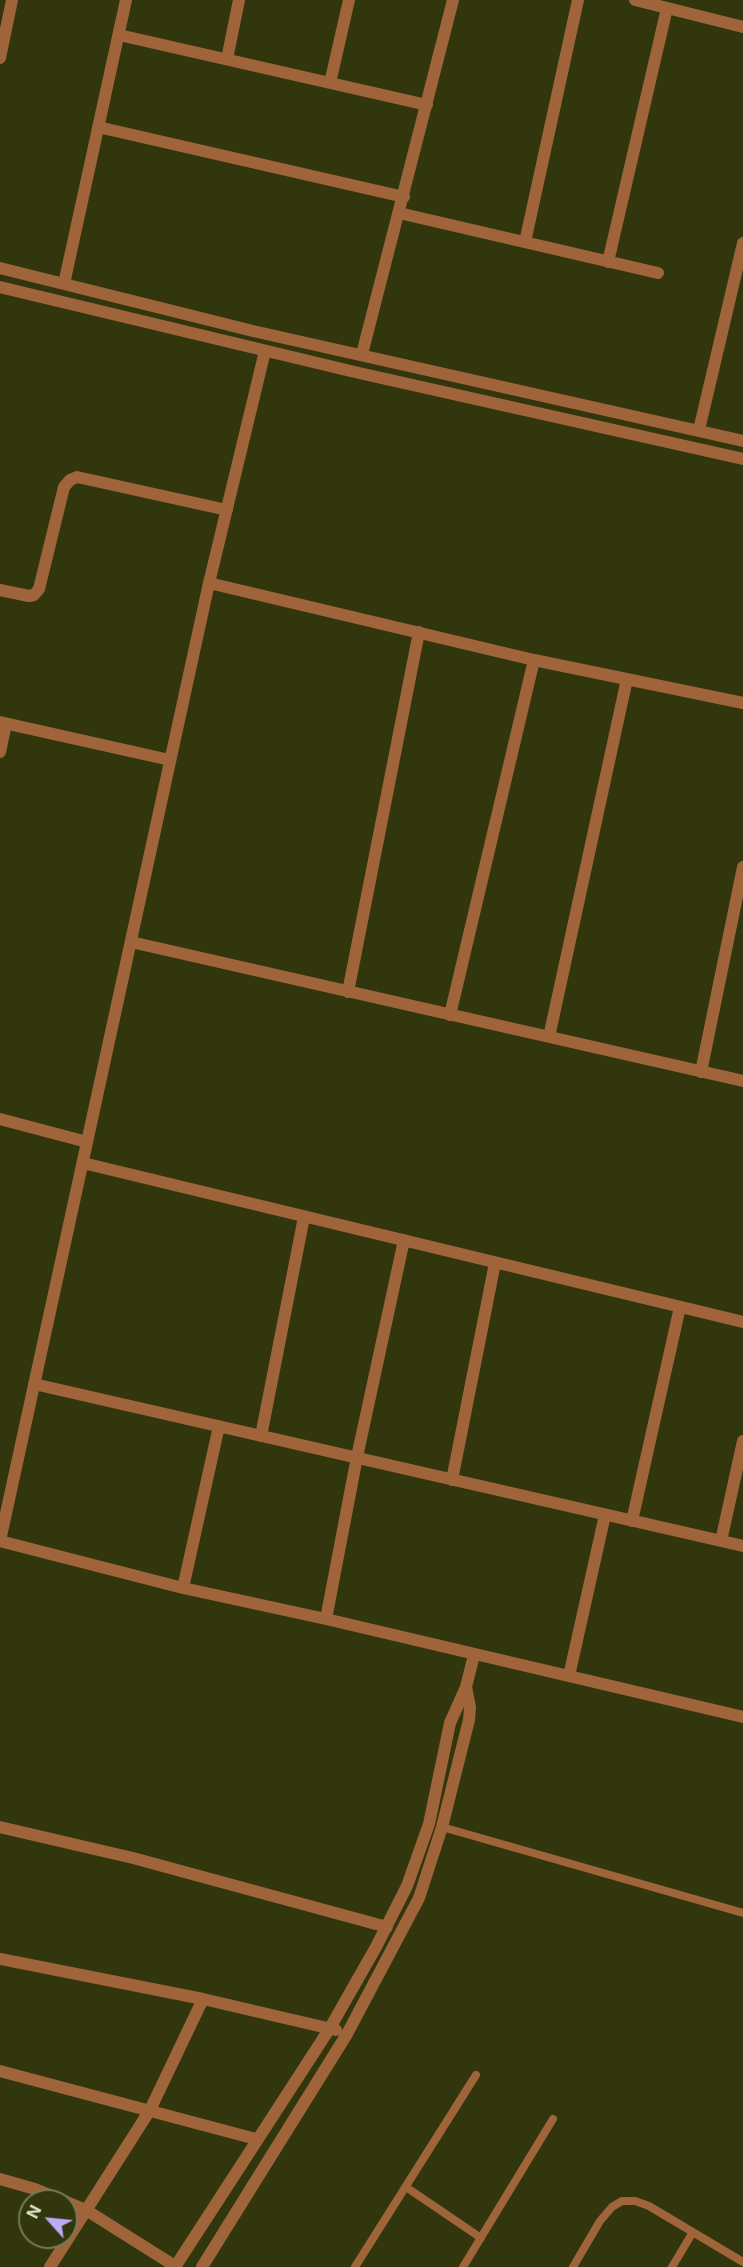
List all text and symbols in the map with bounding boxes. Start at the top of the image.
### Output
north arrow [18,2189,78,2249]
text: N [22,2202,45,2222]

